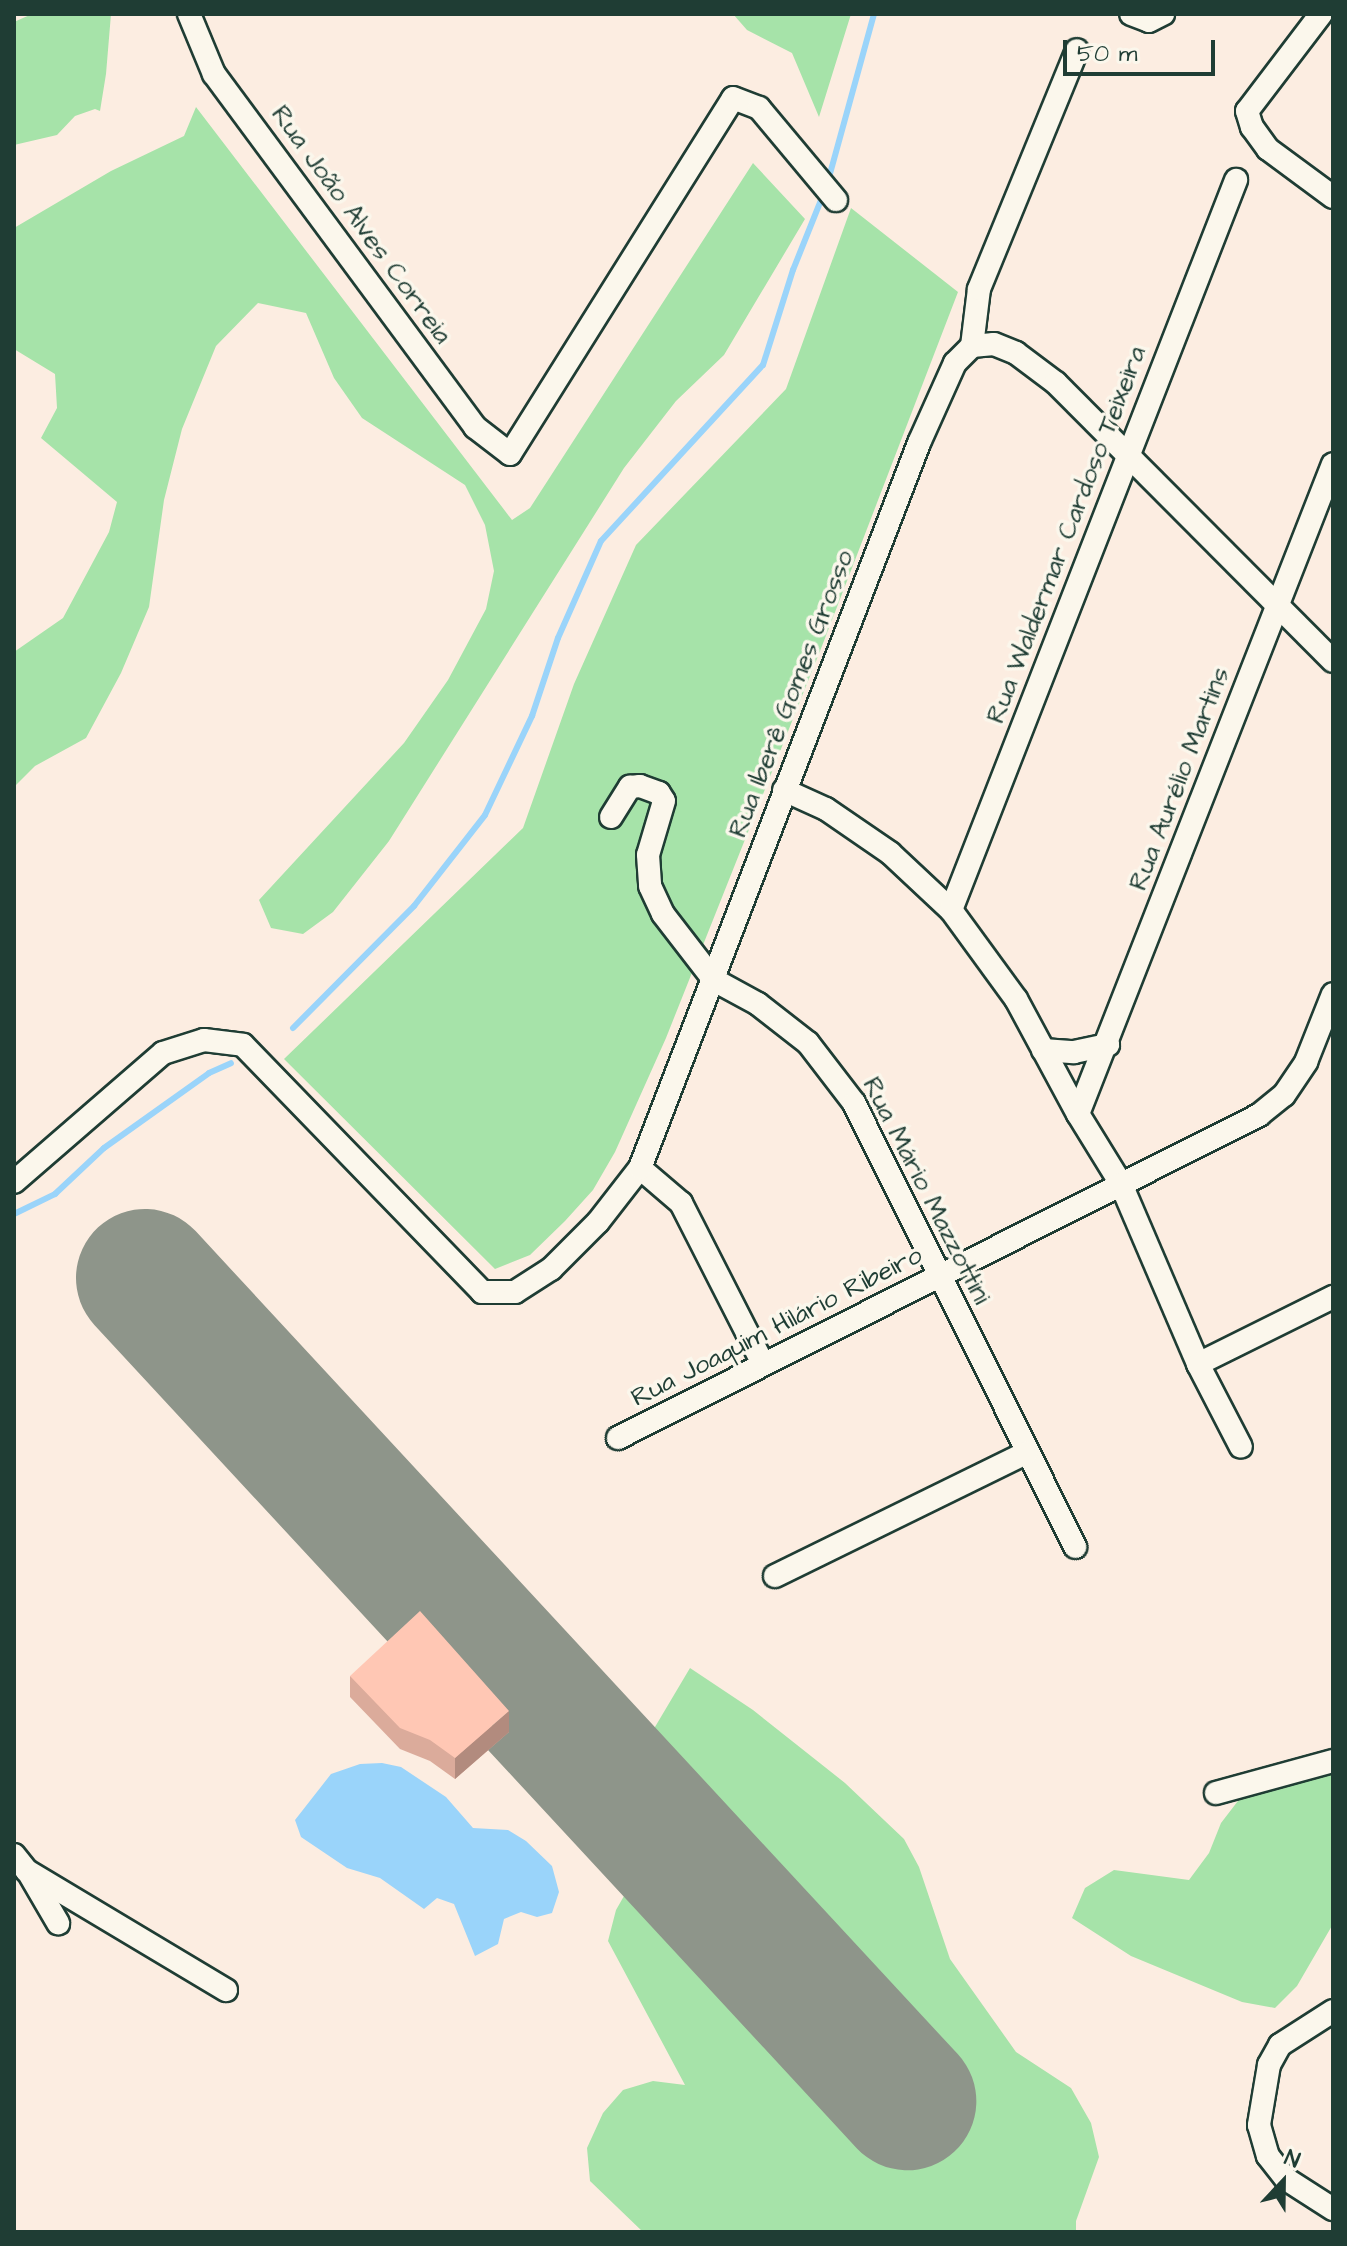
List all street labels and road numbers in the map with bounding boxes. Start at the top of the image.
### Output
street label: Rua João Alves Correia [264,100,458,350]
street label: Rua Waldermar Cardoso Teixeira [981,342,1153,728]
street label: Rua Iberê Gomes Grosso [723,546,861,842]
street label: Rua Aurélio Martins [1123,663,1237,895]
street label: Rua Mário Mazzottini [855,1072,997,1310]
street label: Rua Joaquim Hilário Ribeiro [626,1240,928,1414]

